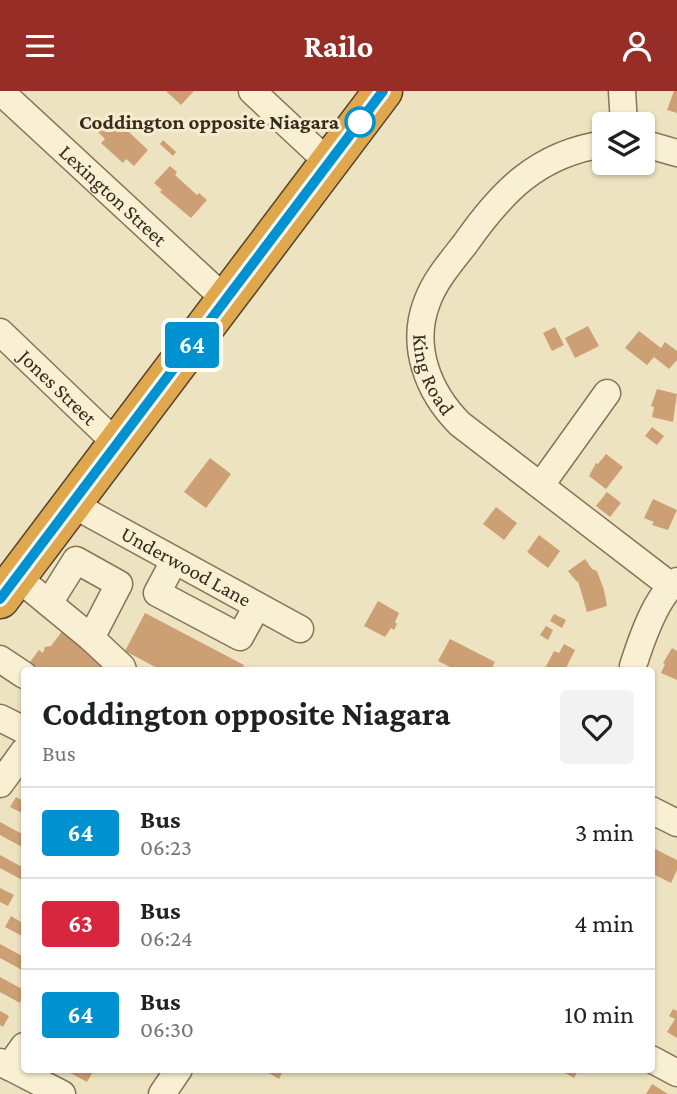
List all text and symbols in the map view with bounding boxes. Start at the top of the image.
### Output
icon: menu [21,27,59,65]
icon: person [618,27,656,65]
text: Railo [304,28,373,64]
marker: Coddington opposite Niagara [345,107,375,137]
place label: Coddington opposite Niagara [79,110,340,134]
map controls [592,112,655,175]
button: layers [592,112,655,175]
street label: Lexington Street [54,140,173,252]
line badge: 64 [160,322,224,368]
text: 64 [179,331,205,358]
street label: King Road [408,334,459,420]
street label: Jones Street [12,343,102,431]
street label: Underwood Lane [117,521,255,612]
button: heart [560,690,634,764]
text: Coddington opposite Niagara [42,695,451,732]
text: Bus [42,740,76,766]
text: Bus [140,805,181,834]
text: 3 min [575,818,634,847]
text: 64 [67,819,94,846]
text: 06:23 [140,834,192,860]
text: Bus [140,896,181,925]
text: 4 min [574,909,634,938]
text: 63 [68,910,93,937]
text: 06:24 [140,925,193,951]
text: Bus [140,987,181,1016]
text: 10 min [564,1000,634,1029]
text: 64 [67,1001,94,1028]
text: 06:30 [140,1016,194,1042]

